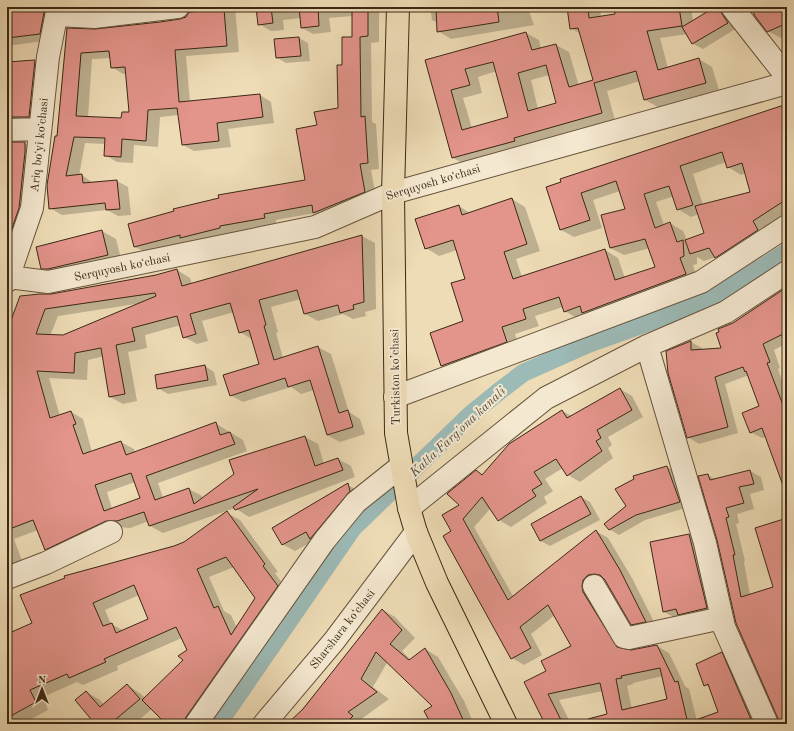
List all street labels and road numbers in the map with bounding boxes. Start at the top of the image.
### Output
street label: Ariq boʻyi koʻchasi [28,97,51,193]
street label: Serquyosh koʻchasi [384,162,482,203]
street label: Serquyosh koʻchasi [73,251,171,284]
street label: Turkiston ko’chasi [389,329,403,425]
street label: Sharshara koʻchasi [307,587,378,672]

